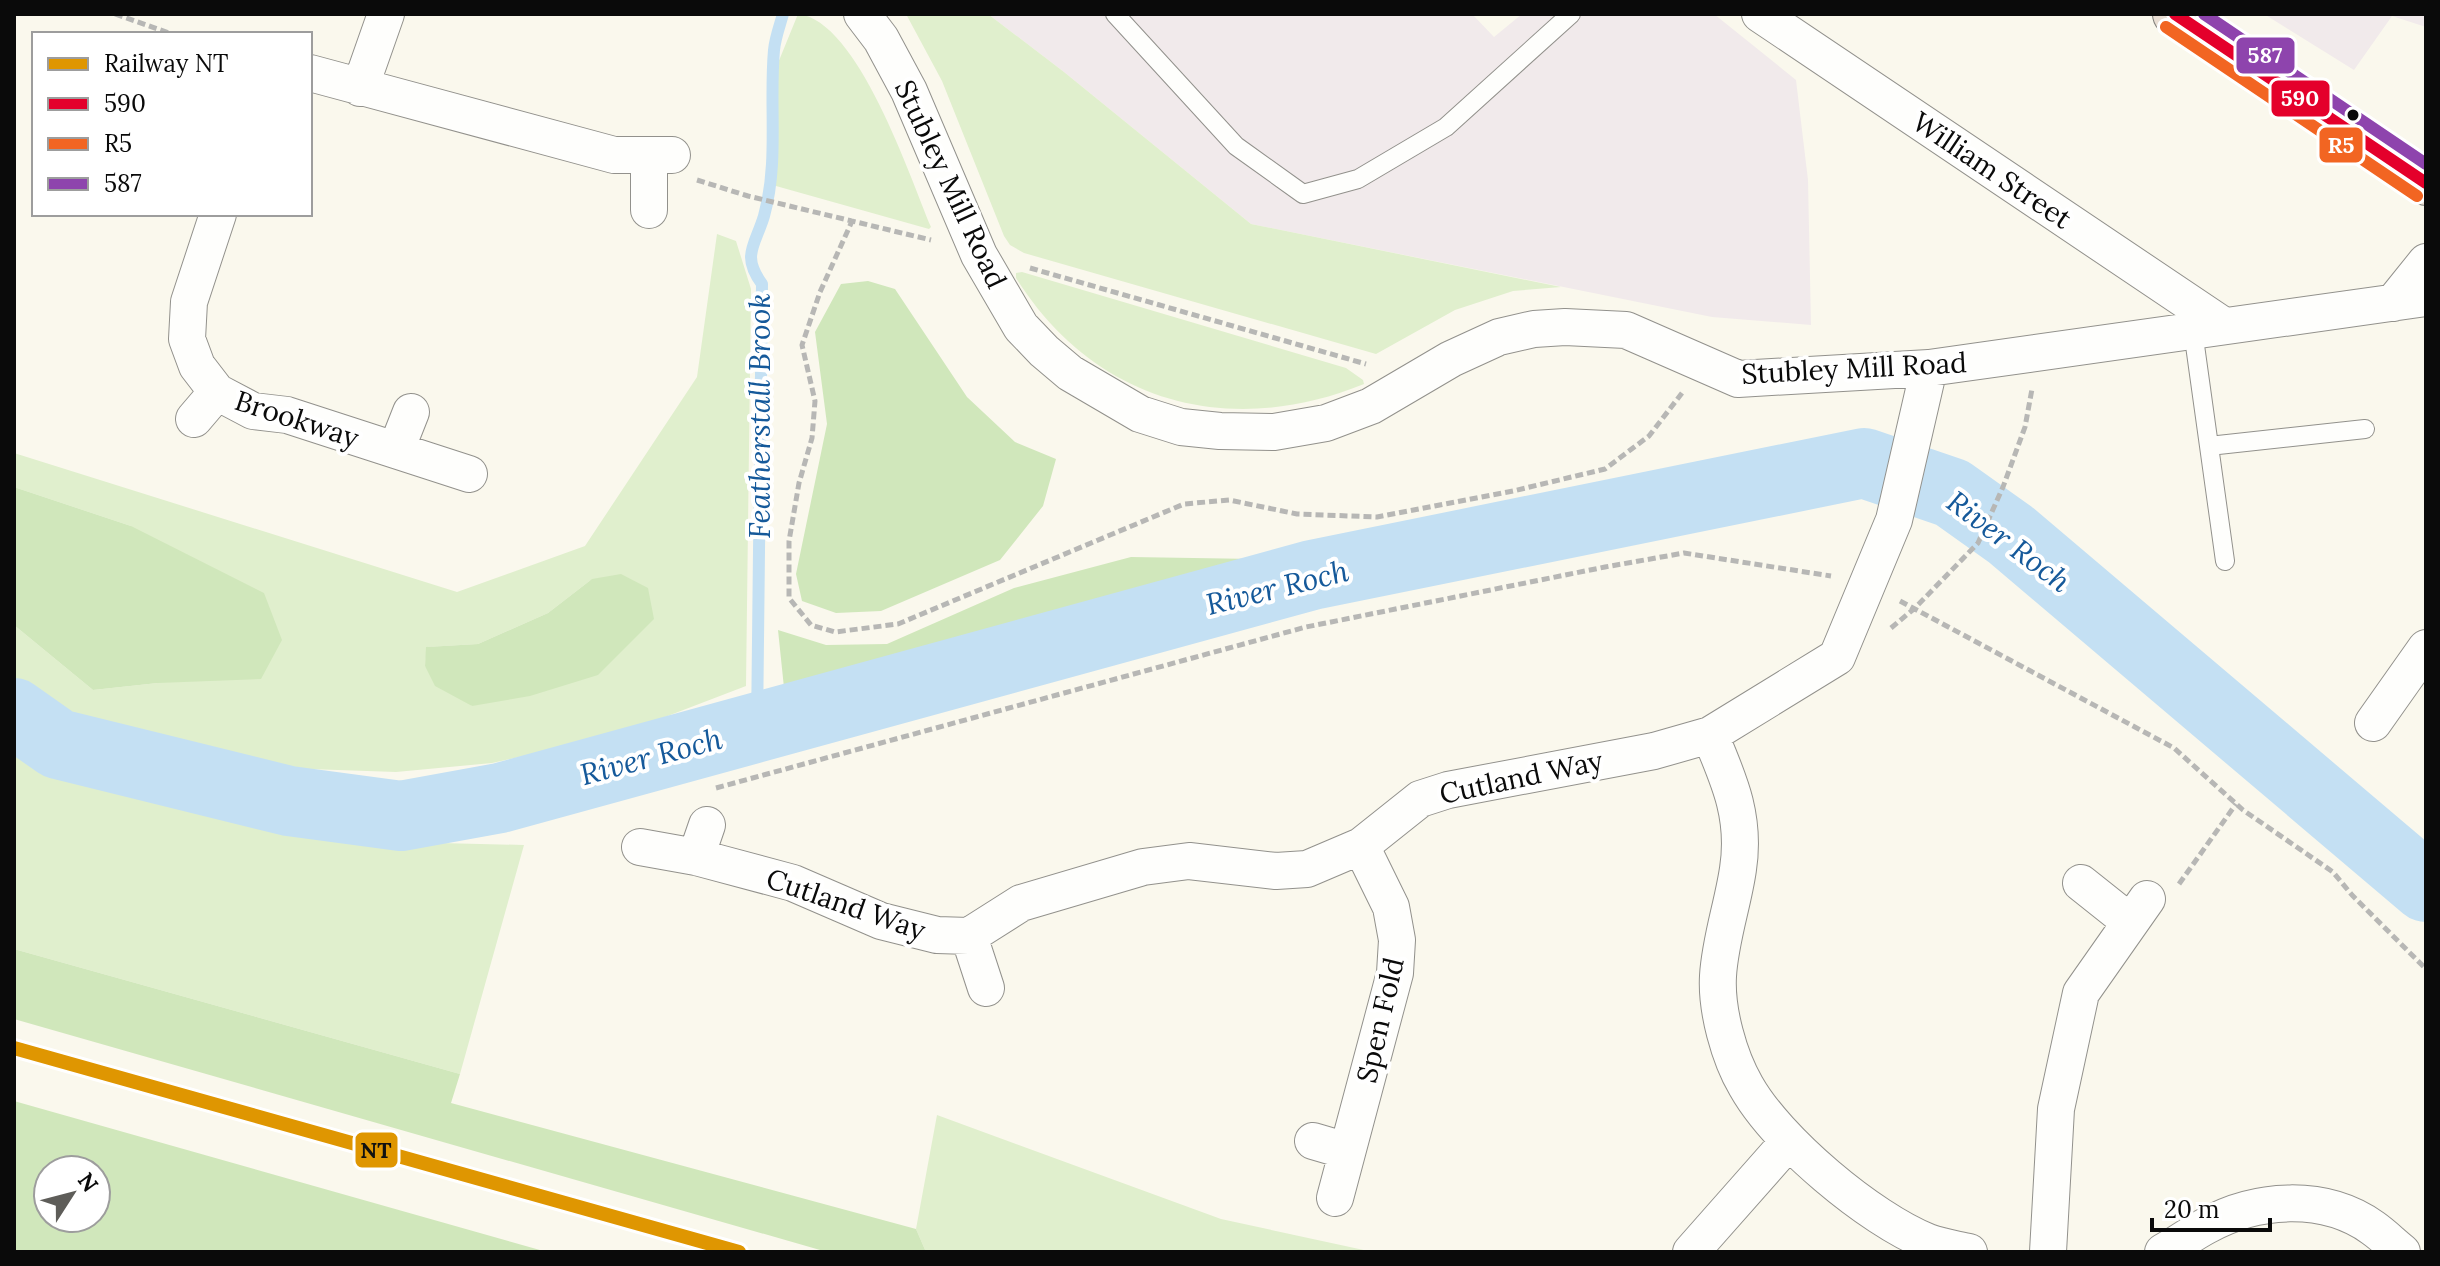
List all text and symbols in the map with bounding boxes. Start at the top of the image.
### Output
legend [32,32,312,216]
line badge: 587 [2235,36,2296,75]
text: 587 [2248,41,2282,69]
text: Railway NT [104,48,228,79]
street label: Stubley Mill Road [887,74,1015,294]
line badge: 590 [2270,79,2331,118]
text: 590 [2281,84,2319,112]
text: 590 [104,88,146,119]
street label: William Street [1905,103,2079,237]
unlabelled marker [2345,107,2361,123]
line badge: R5 [2318,126,2364,164]
text: R5 [104,128,132,159]
text: R5 [2328,131,2355,159]
text: 587 [104,168,142,199]
water label: Featherstall Brook [740,293,778,539]
street label: Stubley Mill Road [1740,344,1968,392]
street label: Brookway [231,382,364,456]
water label: River Roch [1939,482,2079,600]
water label: River Roch [1202,551,1352,623]
water label: River Roch [576,719,726,793]
street label: Cutland Way [1436,742,1606,812]
street label: Cutland Way [762,860,931,948]
street label: Spen Fold [1348,954,1412,1086]
line badge: NT [354,1131,399,1169]
text: NT [360,1136,392,1164]
north arrow [32,1154,112,1234]
text: N [72,1167,105,1197]
scale bar [2152,1182,2270,1232]
text: 20 m [2164,1194,2220,1225]

